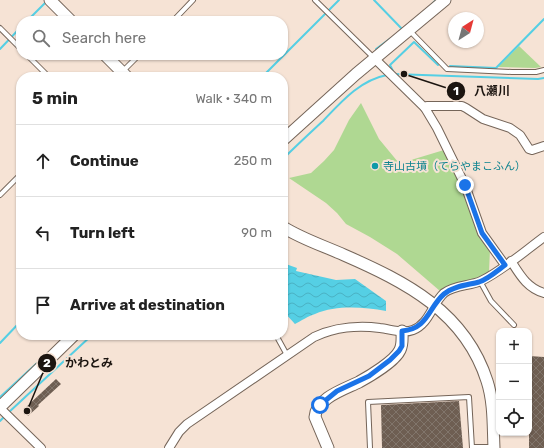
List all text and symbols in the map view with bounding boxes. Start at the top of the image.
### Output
north arrow [448,12,484,48]
search box [16,16,288,60]
icon: search [30,27,52,49]
text: Search here [62,29,146,47]
callout: 八瀬川 [446,79,518,103]
text: 1 [453,84,459,98]
text: 八瀬川 [474,84,510,98]
text: 5 min [32,88,78,108]
text: Walk · 340 m [195,91,272,106]
icon: ahead [32,150,54,172]
text: Continue [70,152,139,170]
text: 250 m [234,153,272,168]
place label: 寺山古墳（てらやまこふん） [383,160,526,173]
marker: 寺山古墳（てらやまこふん） [370,161,380,171]
route end [456,176,474,194]
icon: left [32,222,54,244]
text: Turn left [70,224,135,242]
text: 90 m [241,225,272,240]
icon: arrive [32,294,54,316]
text: Arrive at destination [70,296,225,314]
map controls [496,328,532,436]
button: + [496,328,532,364]
callout: かわとみ [37,351,121,375]
text: 2 [43,356,51,370]
text: かわとみ [65,356,113,370]
button: − [496,364,532,400]
route start [311,396,329,414]
button: locate [496,400,532,436]

